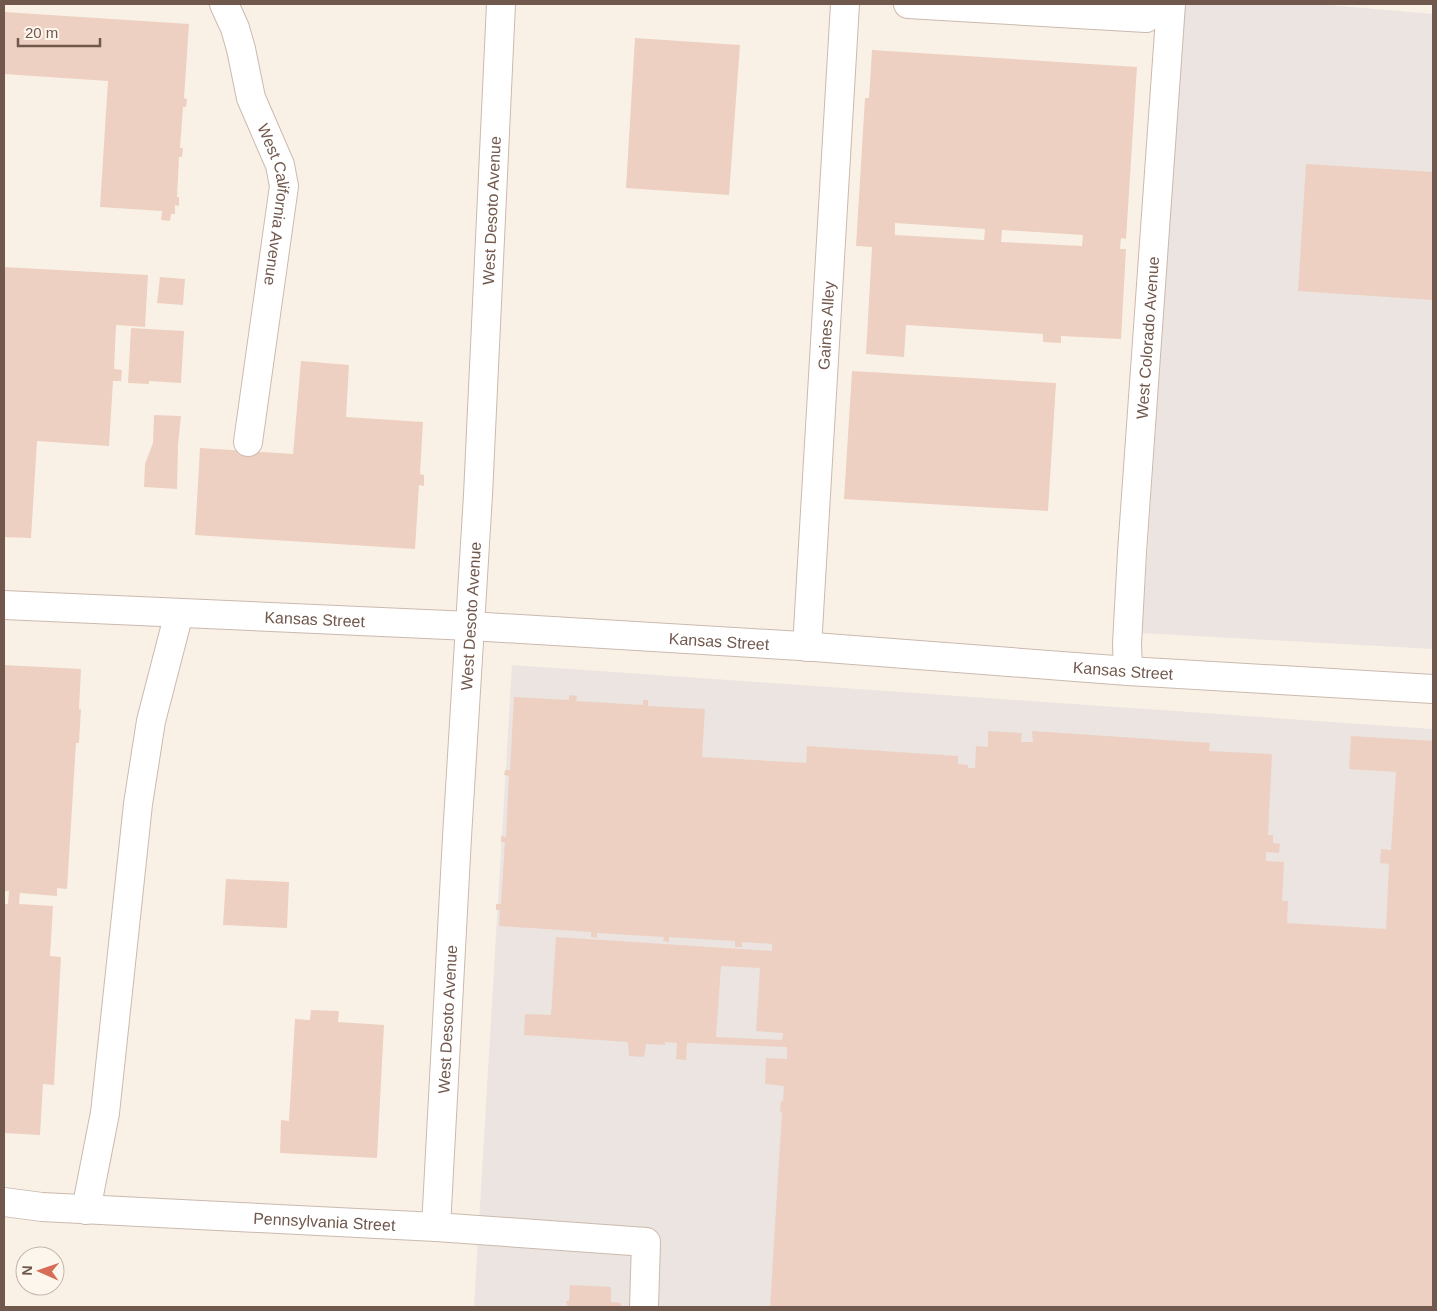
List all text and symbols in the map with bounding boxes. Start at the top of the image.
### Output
scale bar [18,15,100,47]
text: 20 m [25,24,58,41]
street label: West California Avenue [255,121,293,287]
street label: West Desoto Avenue [479,136,503,285]
street label: West Colorado Avenue [1133,256,1162,420]
street label: Gaines Alley [815,281,837,370]
street label: West Desoto Avenue [458,541,484,691]
street label: Kansas Street [264,608,366,630]
street label: Kansas Street [668,630,770,653]
street label: Kansas Street [1072,658,1174,682]
street label: West Desoto Avenue [435,944,460,1094]
street label: Pennsylvania Street [253,1209,396,1233]
north arrow [15,1246,65,1296]
text: N [19,1265,35,1276]

